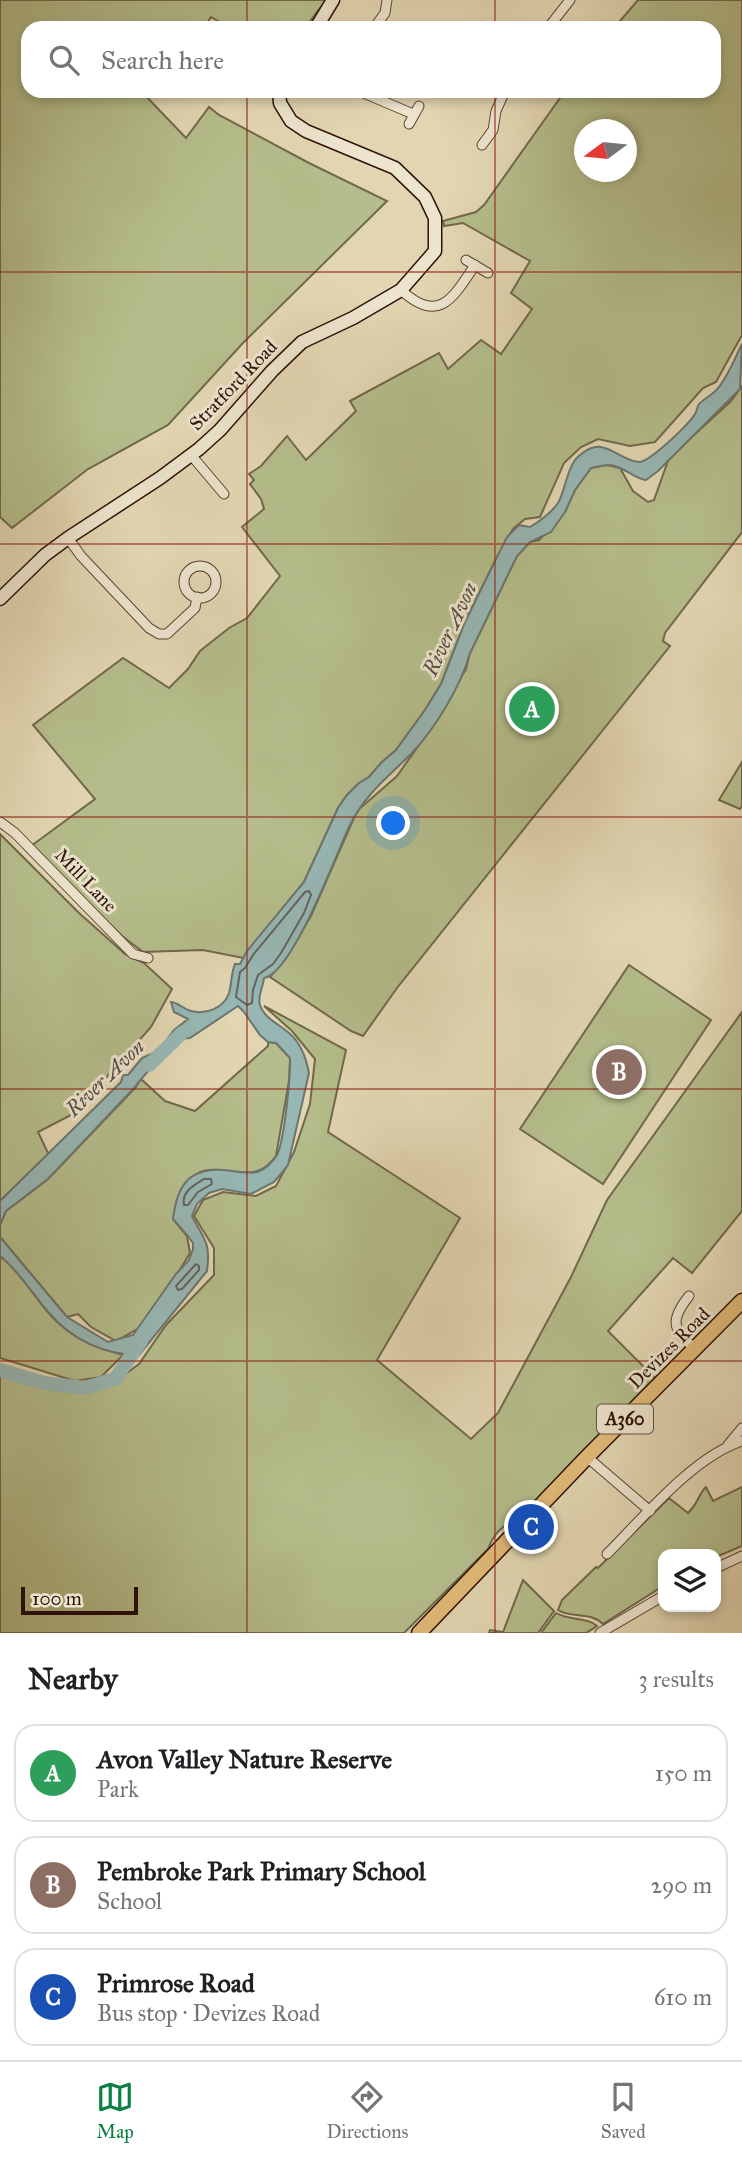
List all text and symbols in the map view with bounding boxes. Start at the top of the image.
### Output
search box [21,21,721,98]
icon: search [45,41,83,79]
text: Search here [101,44,224,76]
north arrow [574,119,637,182]
street label: Stratford Road [184,335,282,435]
water label: River Avon [417,578,483,681]
pin: A [509,683,555,735]
your location [376,806,410,840]
street label: Mill Lane [50,843,122,917]
water label: River Avon [59,1034,150,1123]
pin: B [596,1046,642,1098]
street label: Devizes Road [624,1302,715,1393]
road number: A360 [597,1404,653,1434]
pin: C [508,1501,554,1553]
map controls [658,1549,721,1612]
button: layers [658,1549,721,1612]
scale bar [21,1584,138,1616]
text: 100 m [32,1587,82,1610]
text: Nearby [28,1661,118,1697]
text: 3 results [638,1665,714,1693]
text: Avon Valley Nature Reserve [97,1743,392,1775]
text: A [45,1759,61,1787]
text: 150 m [655,1759,712,1787]
text: Park [97,1775,139,1803]
text: Pembroke Park Primary School [97,1855,426,1887]
text: B [45,1871,61,1899]
text: 290 m [651,1871,712,1899]
text: School [97,1887,162,1915]
text: Primrose Road [97,1967,255,1999]
text: C [45,1983,61,2011]
text: 610 m [654,1983,712,2011]
text: Bus stop · Devizes Road [97,1999,320,2027]
tab: Map [96,2078,134,2143]
tab: Directions [326,2078,408,2143]
tab: Saved [601,2078,646,2143]

